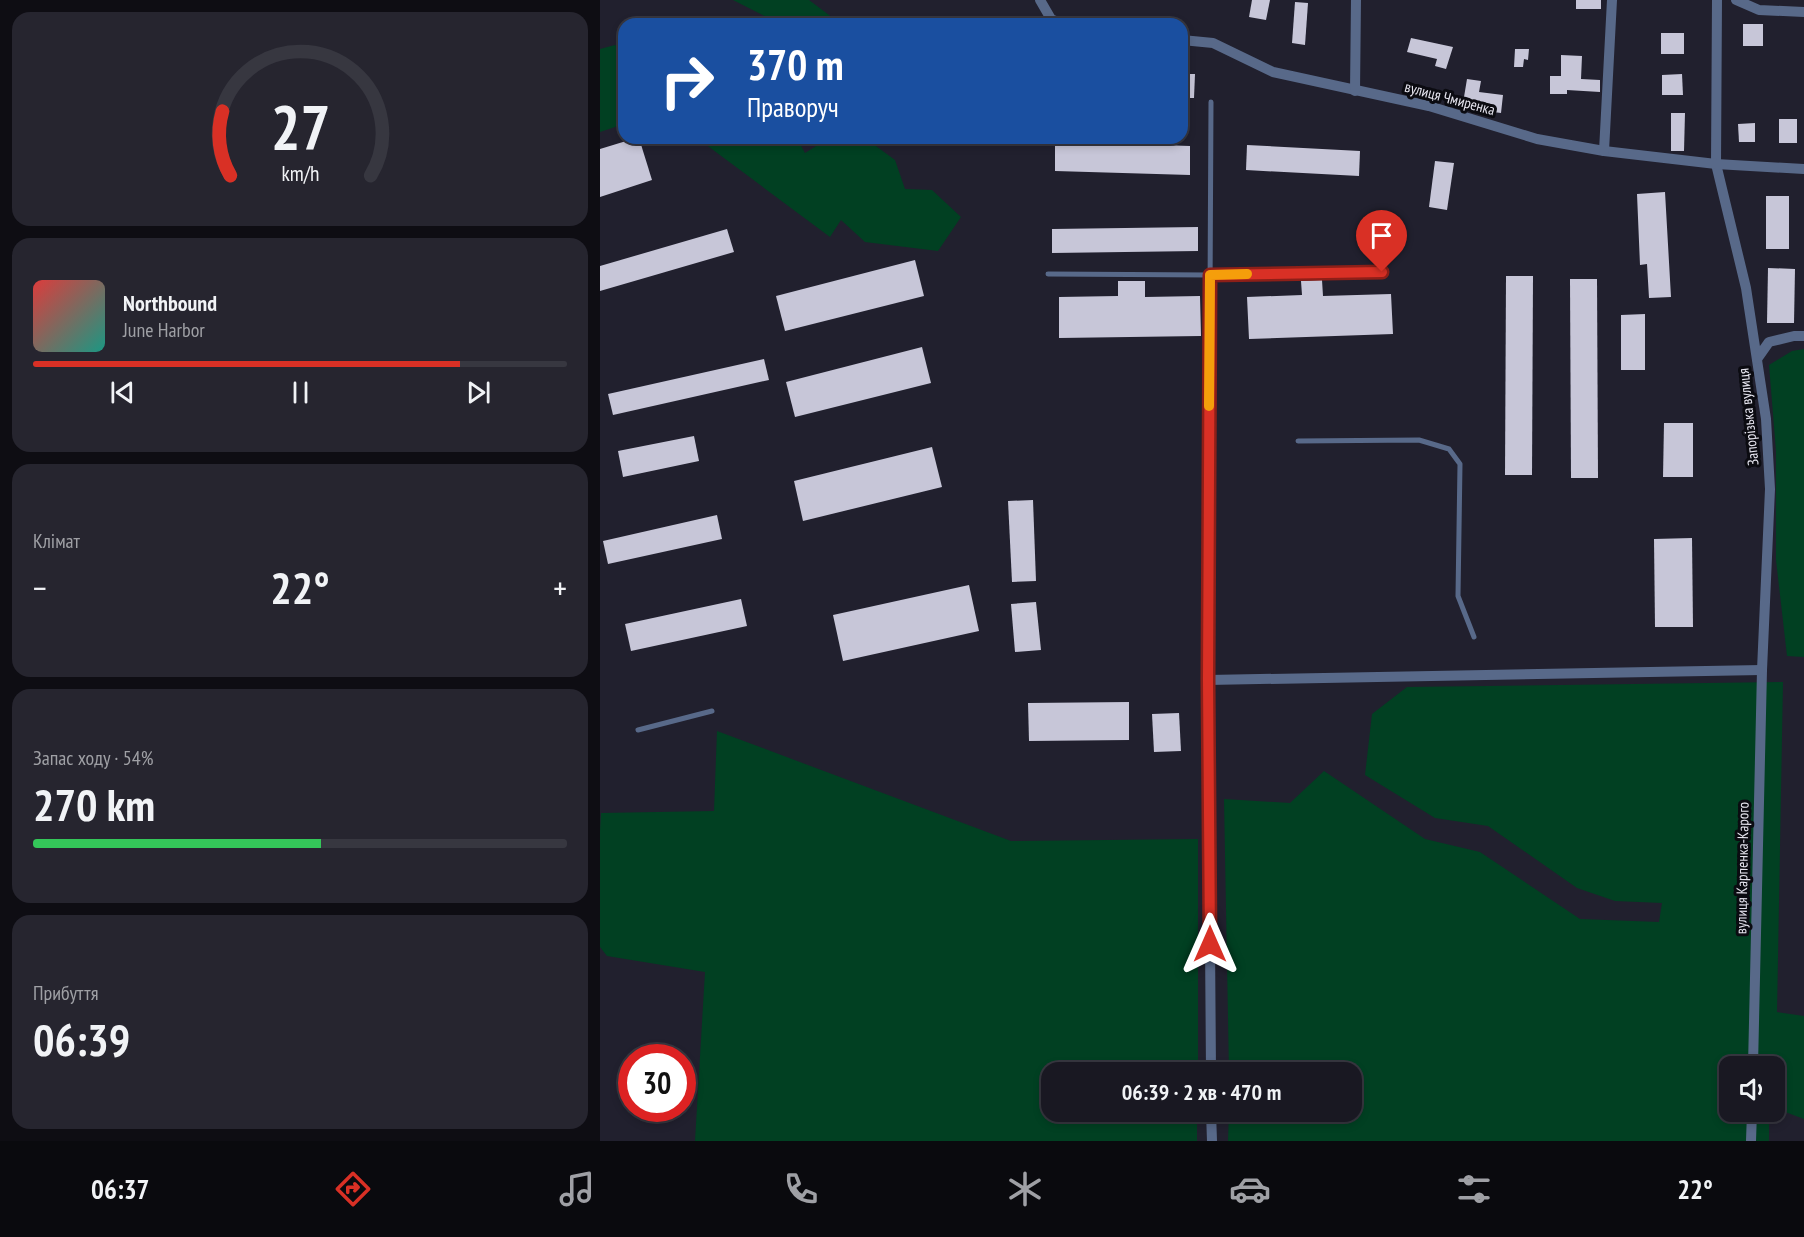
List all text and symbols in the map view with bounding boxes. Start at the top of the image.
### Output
text: 370 m [747,37,844,92]
icon: right [648,42,726,120]
street label: вулиця Чмиренка [1403,77,1497,119]
text: 27 [270,86,330,167]
text: Праворуч [747,90,839,124]
text: km/h [281,159,319,187]
pin [1356,210,1407,272]
icon: arrive [1365,219,1398,252]
text: Northbound [123,289,217,317]
text: June Harbor [123,317,205,343]
street label: Запорізька вулиця [1733,367,1763,467]
icon: previous [106,376,139,409]
icon: pause [284,376,317,409]
icon: next [462,376,495,409]
text: Клімат [33,528,80,554]
text: 22° [270,558,330,616]
text: − [33,566,47,609]
text: + [553,566,567,609]
text: Запас ходу · 54% [33,745,153,771]
text: 270 km [33,775,155,833]
street label: вулиця Карпенка-Карого [1731,802,1753,934]
position arrow [1178,912,1242,976]
text: Прибуття [33,980,98,1006]
text: 06:39 [33,1010,130,1068]
speed limit sign: 30 [618,1044,696,1122]
map controls [1719,1056,1785,1122]
button: sound [1719,1056,1785,1122]
text: 06:39 · 2 хв · 470 m [1122,1078,1281,1106]
icon: directions [332,1168,374,1210]
icon: music [556,1168,598,1210]
icon: phone [780,1168,822,1210]
icon: climate [1004,1168,1046,1210]
icon: car [1229,1168,1271,1210]
icon: filters [1453,1168,1495,1210]
text: 06:37 [91,1172,150,1206]
text: 22° [1677,1172,1713,1206]

